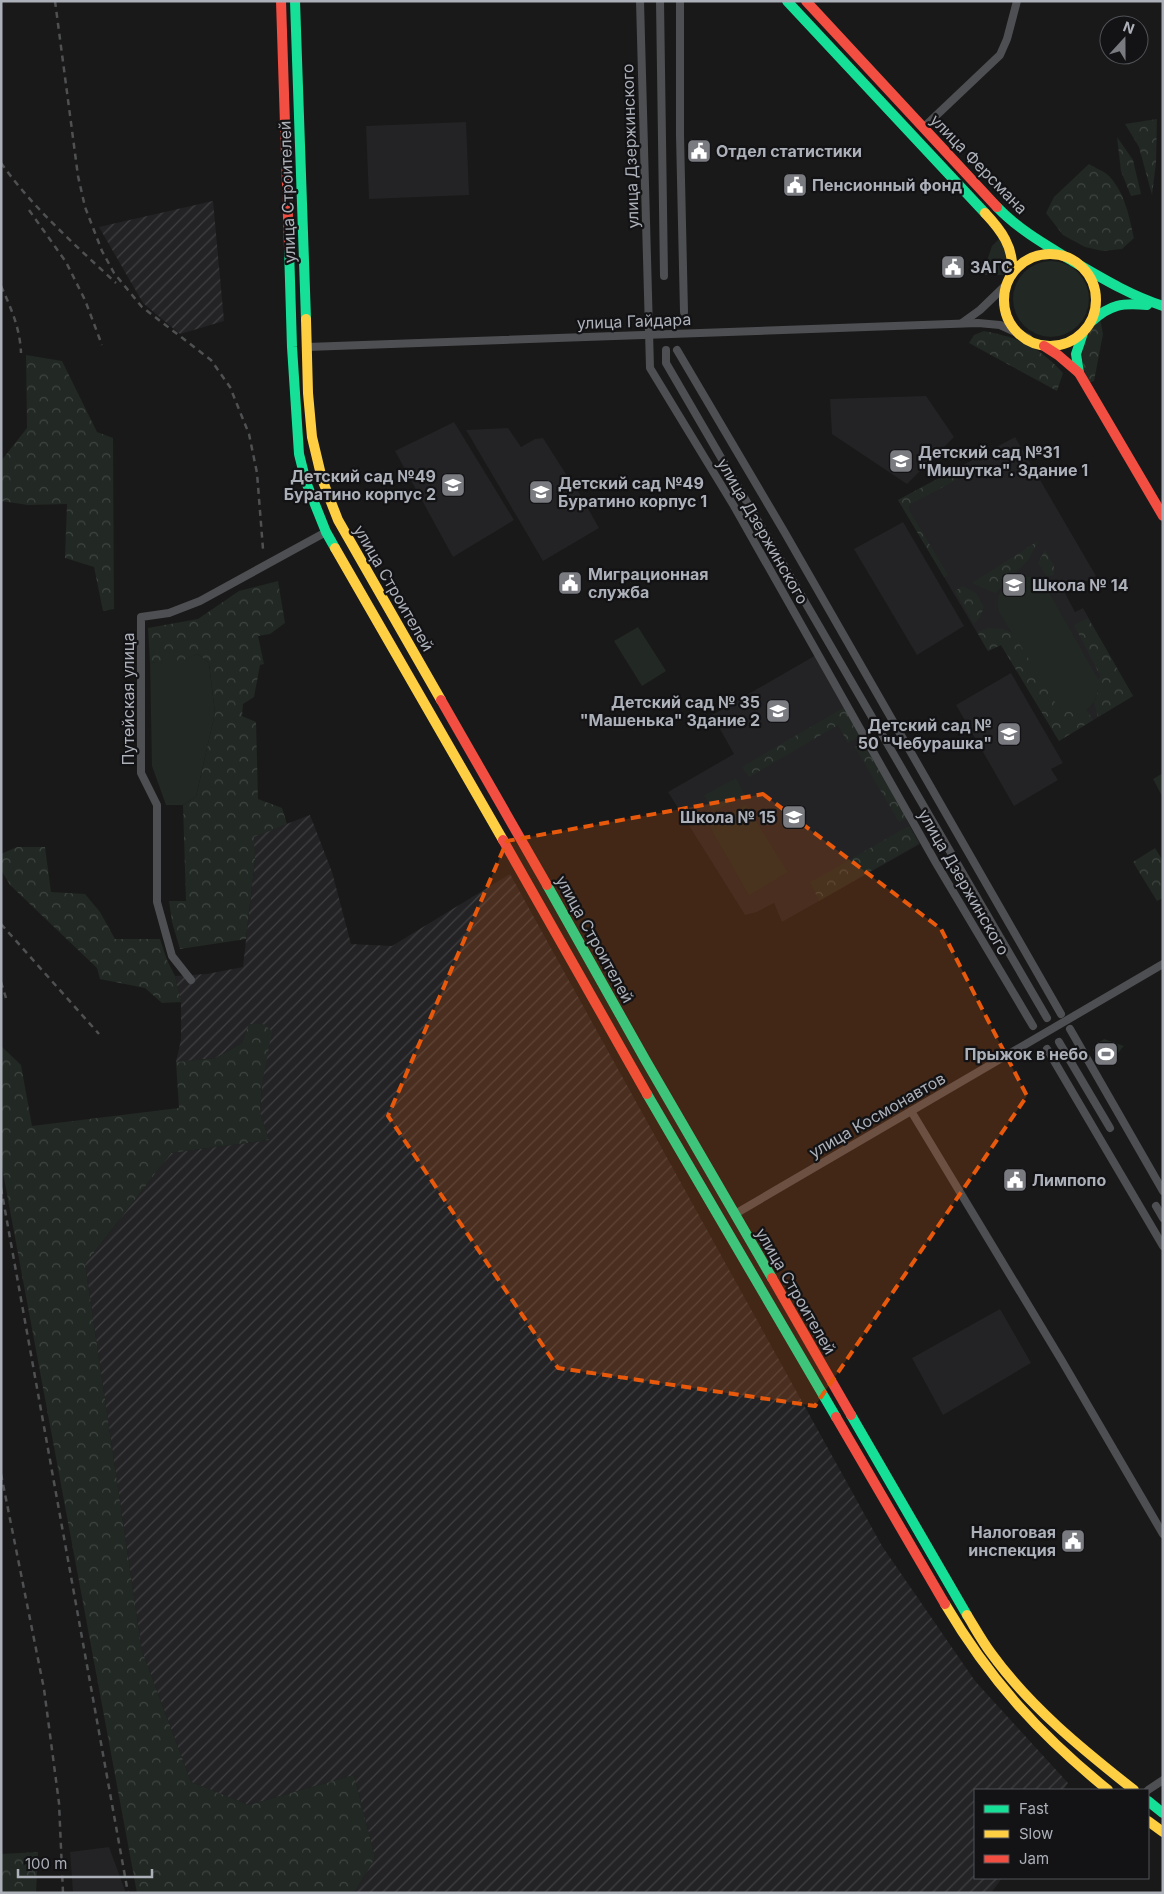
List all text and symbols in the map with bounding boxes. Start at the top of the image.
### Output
north arrow [1099,15,1149,65]
text: N [1121,18,1137,37]
street label: улица Дзержинского [617,63,643,229]
street label: улица Ферсмана [926,110,1032,218]
street label: улица Строителей [275,120,299,264]
public building icon: Отдел статистики [686,138,712,164]
place label: Отдел статистики [716,141,862,161]
public building icon: Пенсионный фонд [782,172,808,198]
place label: Пенсионный фонд [812,175,963,195]
public building icon: ЗАГС [940,254,966,280]
place label: ЗАГС [970,257,1013,277]
street label: улица Гайдара [576,309,692,333]
place label: Детский сад №31 "Мишутка". Здание 1 [918,442,1088,480]
school or university icon: Детский сад №31 "Мишутка". Здание 1 [888,448,914,474]
street label: улица Дзержинского [713,455,813,607]
place label: Детский сад №49 Буратино корпус 2 [284,466,436,504]
school or university icon: Детский сад №49 Буратино корпус 2 [440,472,466,498]
place label: Детский сад №49 Буратино корпус 1 [558,473,707,511]
school or university icon: Детский сад №49 Буратино корпус 1 [528,479,554,505]
street label: улица Строителей [350,521,438,655]
place label: Миграционная служба [588,564,708,602]
public building icon: Миграционная служба [557,570,583,596]
school or university icon: Школа № 14 [1001,572,1027,598]
place label: Школа № 14 [1032,575,1129,595]
street label: Путейская улица [118,633,138,765]
place label: Детский сад № 35 "Машенька" Здание 2 [580,692,760,730]
school or university icon: Детский сад № 35 "Машенька" Здание 2 [765,698,791,724]
place label: Детский сад № 50 "Чебурашка" [858,715,992,753]
school or university icon: Детский сад № 50 "Чебурашка" [996,721,1022,747]
school or university icon: Школа № 15 [781,804,807,830]
street label: улица Дзержинского [914,806,1014,958]
place label: Школа № 15 [680,807,776,827]
street label: улица Строителей [552,872,638,1006]
sports icon: Прыжок в небо [1093,1041,1119,1067]
place label: Прыжок в небо [965,1044,1088,1064]
street label: улица Космонавтов [805,1068,949,1162]
public building icon: Лимпопо [1002,1167,1028,1193]
place label: Лимпопо [1032,1170,1106,1190]
street label: улица Строителей [752,1224,840,1358]
place label: Налоговая инспекция [968,1522,1056,1560]
public building icon: Налоговая инспекция [1060,1528,1086,1554]
legend [974,1789,1149,1879]
text: Fast [1019,1799,1049,1818]
text: Slow [1019,1824,1053,1843]
scale bar [18,1846,151,1878]
text: Jam [1019,1849,1049,1868]
text: 100 m [25,1854,67,1873]

